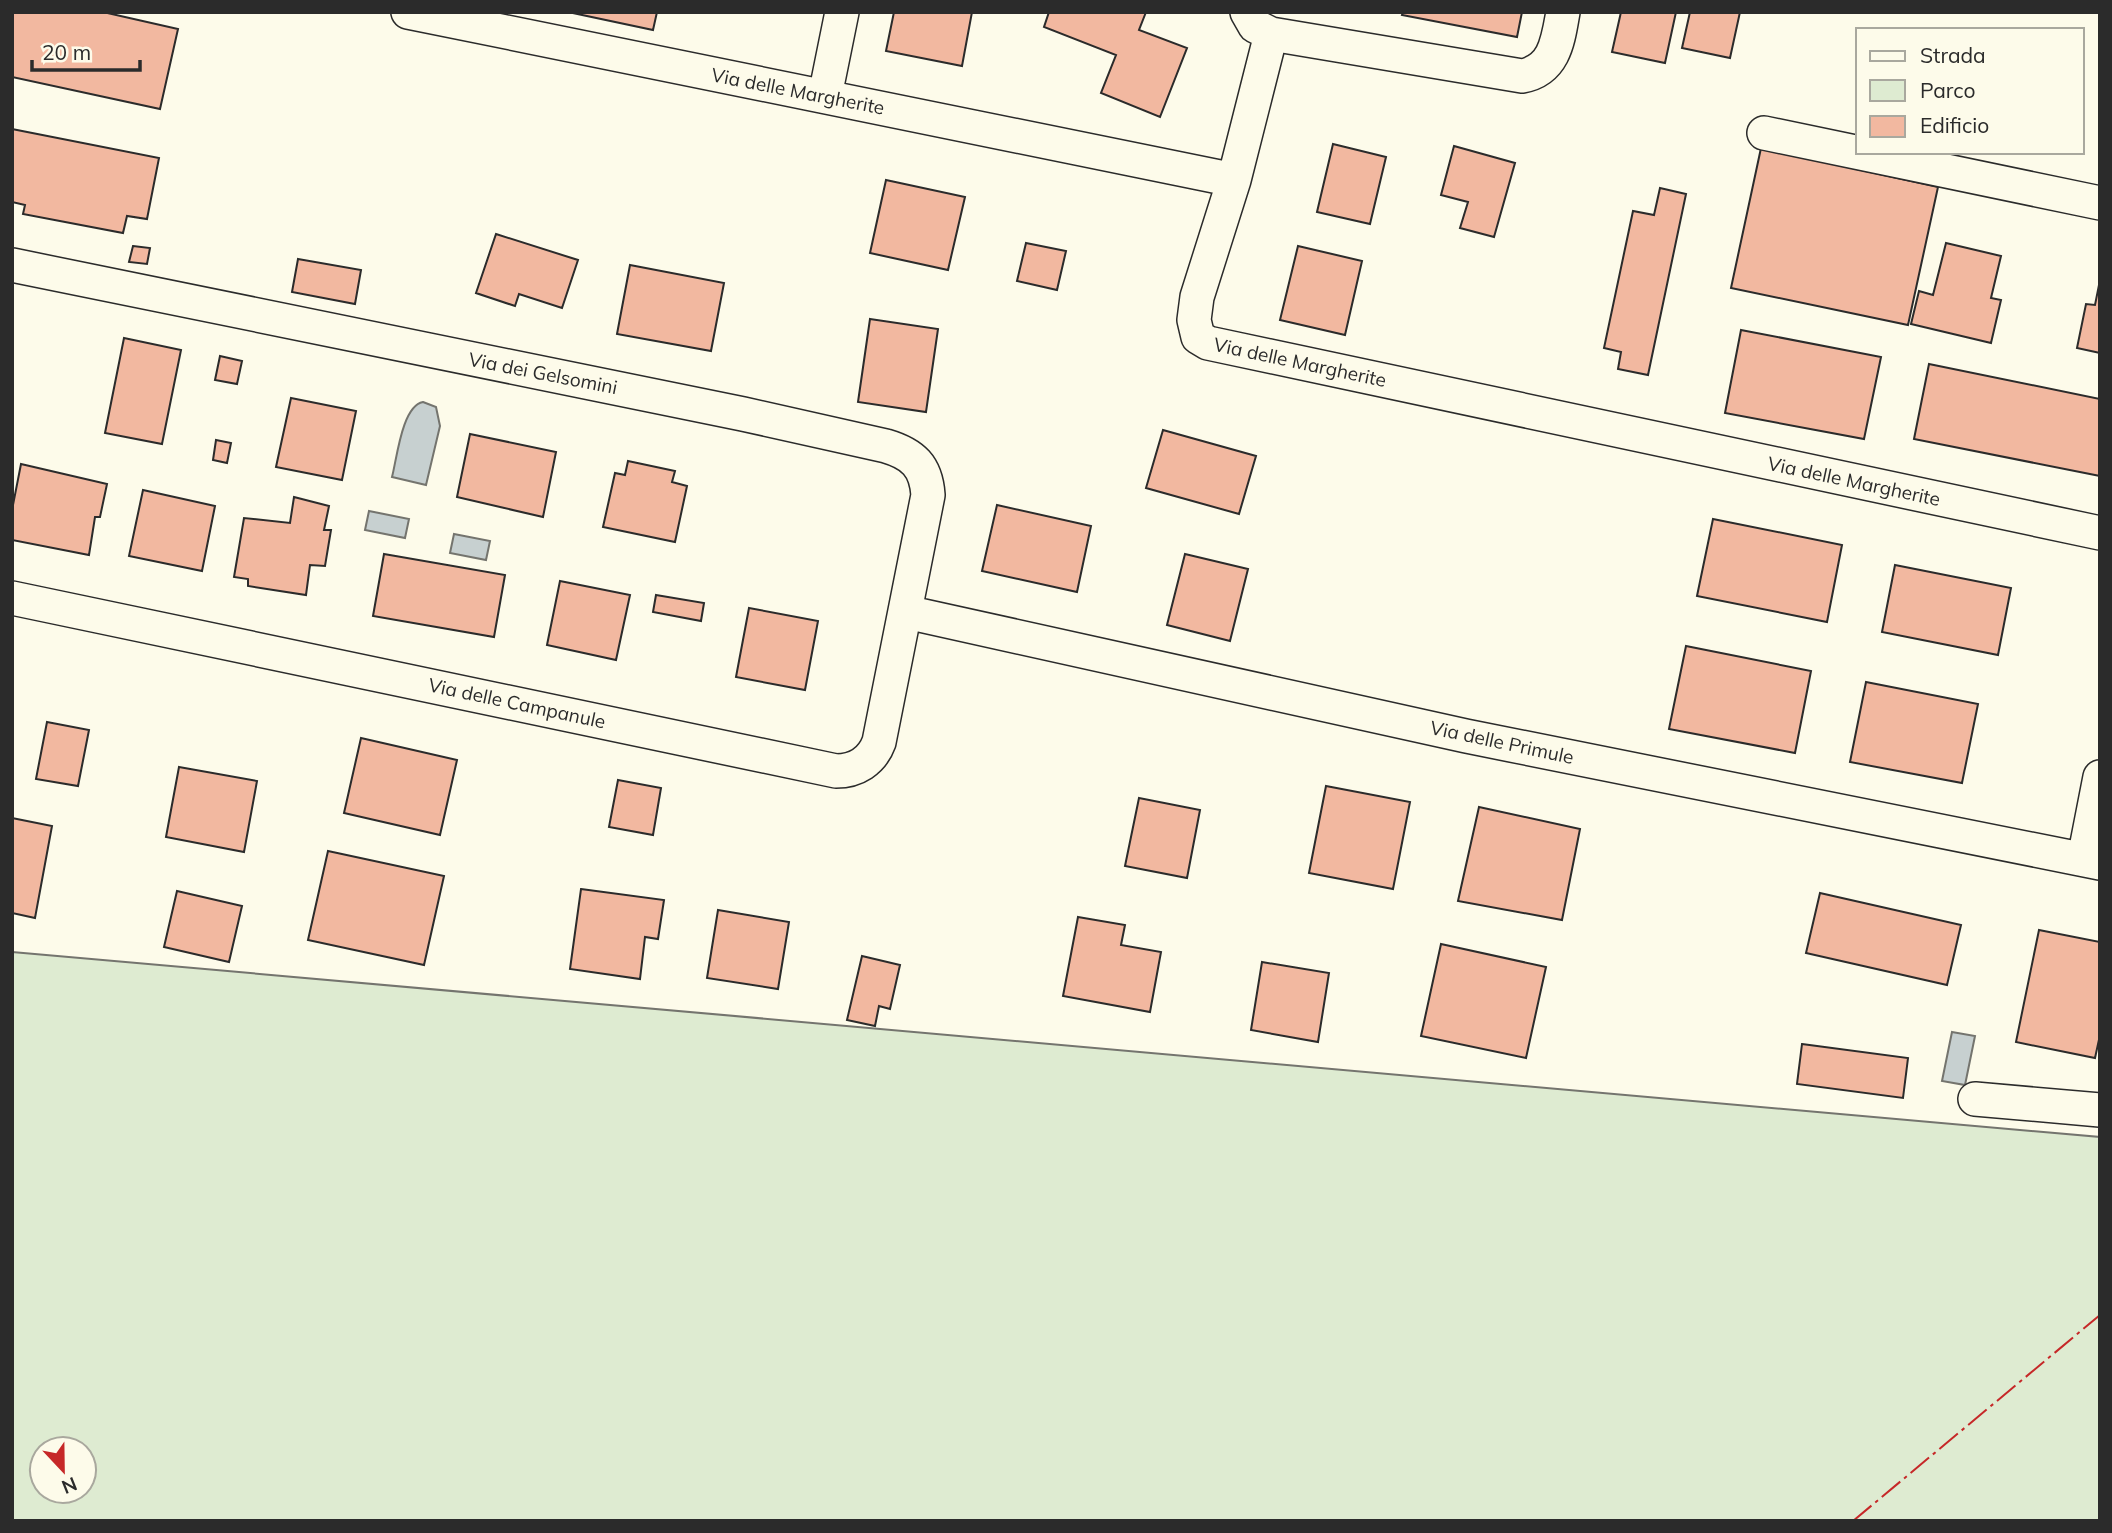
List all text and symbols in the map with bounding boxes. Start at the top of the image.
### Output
scale bar [32,28,140,72]
legend [1856,28,2084,154]
text: 20 m [42,39,91,65]
text: Strada [1920,42,1986,68]
street label: Via delle Margherite [709,62,887,120]
text: Parco [1920,77,1975,103]
text: Edificio [1920,112,1989,138]
street label: Via delle Margherite [1211,332,1389,392]
street label: Via dei Gelsomini [466,347,620,399]
street label: Via delle Margherite [1765,451,1943,511]
street label: Via delle Campanule [426,672,608,734]
street label: Via delle Primule [1428,715,1576,769]
north arrow [28,1435,98,1505]
text: N [58,1472,81,1500]

